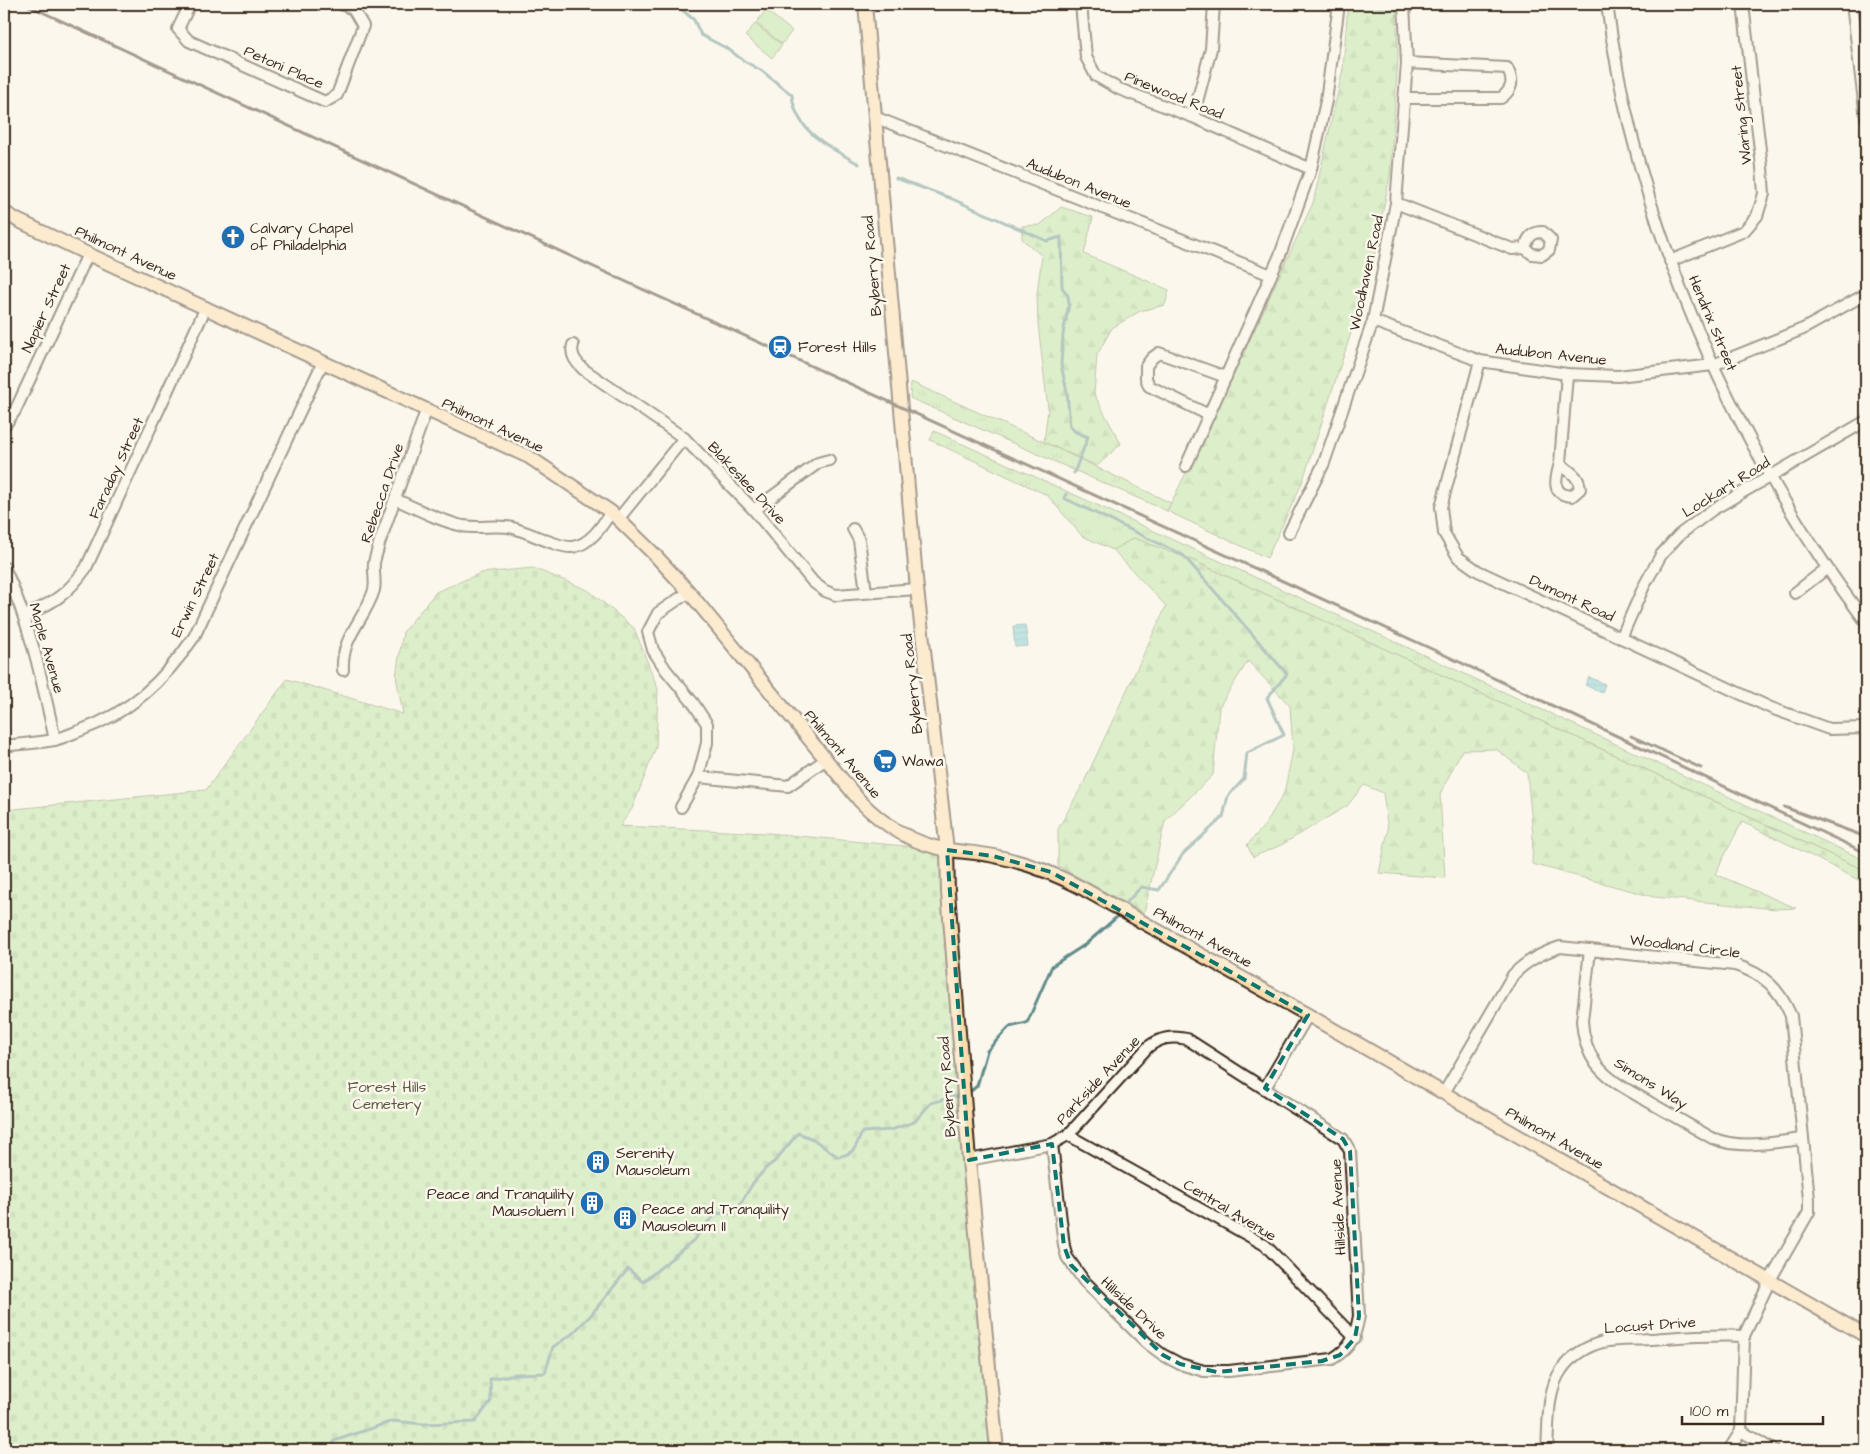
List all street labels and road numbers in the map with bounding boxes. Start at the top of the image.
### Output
street label: Petoni Place [241,41,327,94]
street label: Waring Street [1726,64,1758,166]
street label: Pinewood Road [1121,66,1227,125]
street label: Audubon Avenue [1023,153,1135,214]
street label: Woodhaven Road [1344,213,1389,333]
street label: Byberry Road [858,215,888,317]
street label: Philmont Avenue [71,221,180,286]
street label: Napier Street [17,260,76,356]
street label: Hendrix Street [1683,272,1742,374]
street label: Audubon Avenue [1494,338,1608,371]
street label: Philmont Avenue [438,393,547,458]
street label: Faraday Street [84,414,150,523]
street label: Blakeslee Drive [703,437,791,529]
street label: Rebecca Drive [356,441,409,546]
street label: Lockart Road [1678,452,1774,523]
street label: Erwin Street [166,550,225,641]
street label: Dumont Road [1526,570,1618,627]
street label: Maple Avenue [24,600,70,696]
street label: Byberry Road [897,632,929,735]
street label: Philmont Avenue [799,705,886,803]
street label: Philmont Avenue [1150,902,1256,973]
street label: Woodland Circle [1629,929,1741,964]
street label: Parkside Avenue [1051,1031,1145,1130]
street label: Byberry Road [933,1036,962,1138]
street label: Simons Way [1609,1053,1692,1115]
street label: Philmont Avenue [1502,1102,1608,1175]
street label: Hillside Avenue [1325,1158,1352,1256]
street label: Central Avenue [1179,1174,1280,1247]
street label: Hillside Drive [1096,1272,1171,1345]
street label: Locust Drive [1604,1312,1697,1339]

